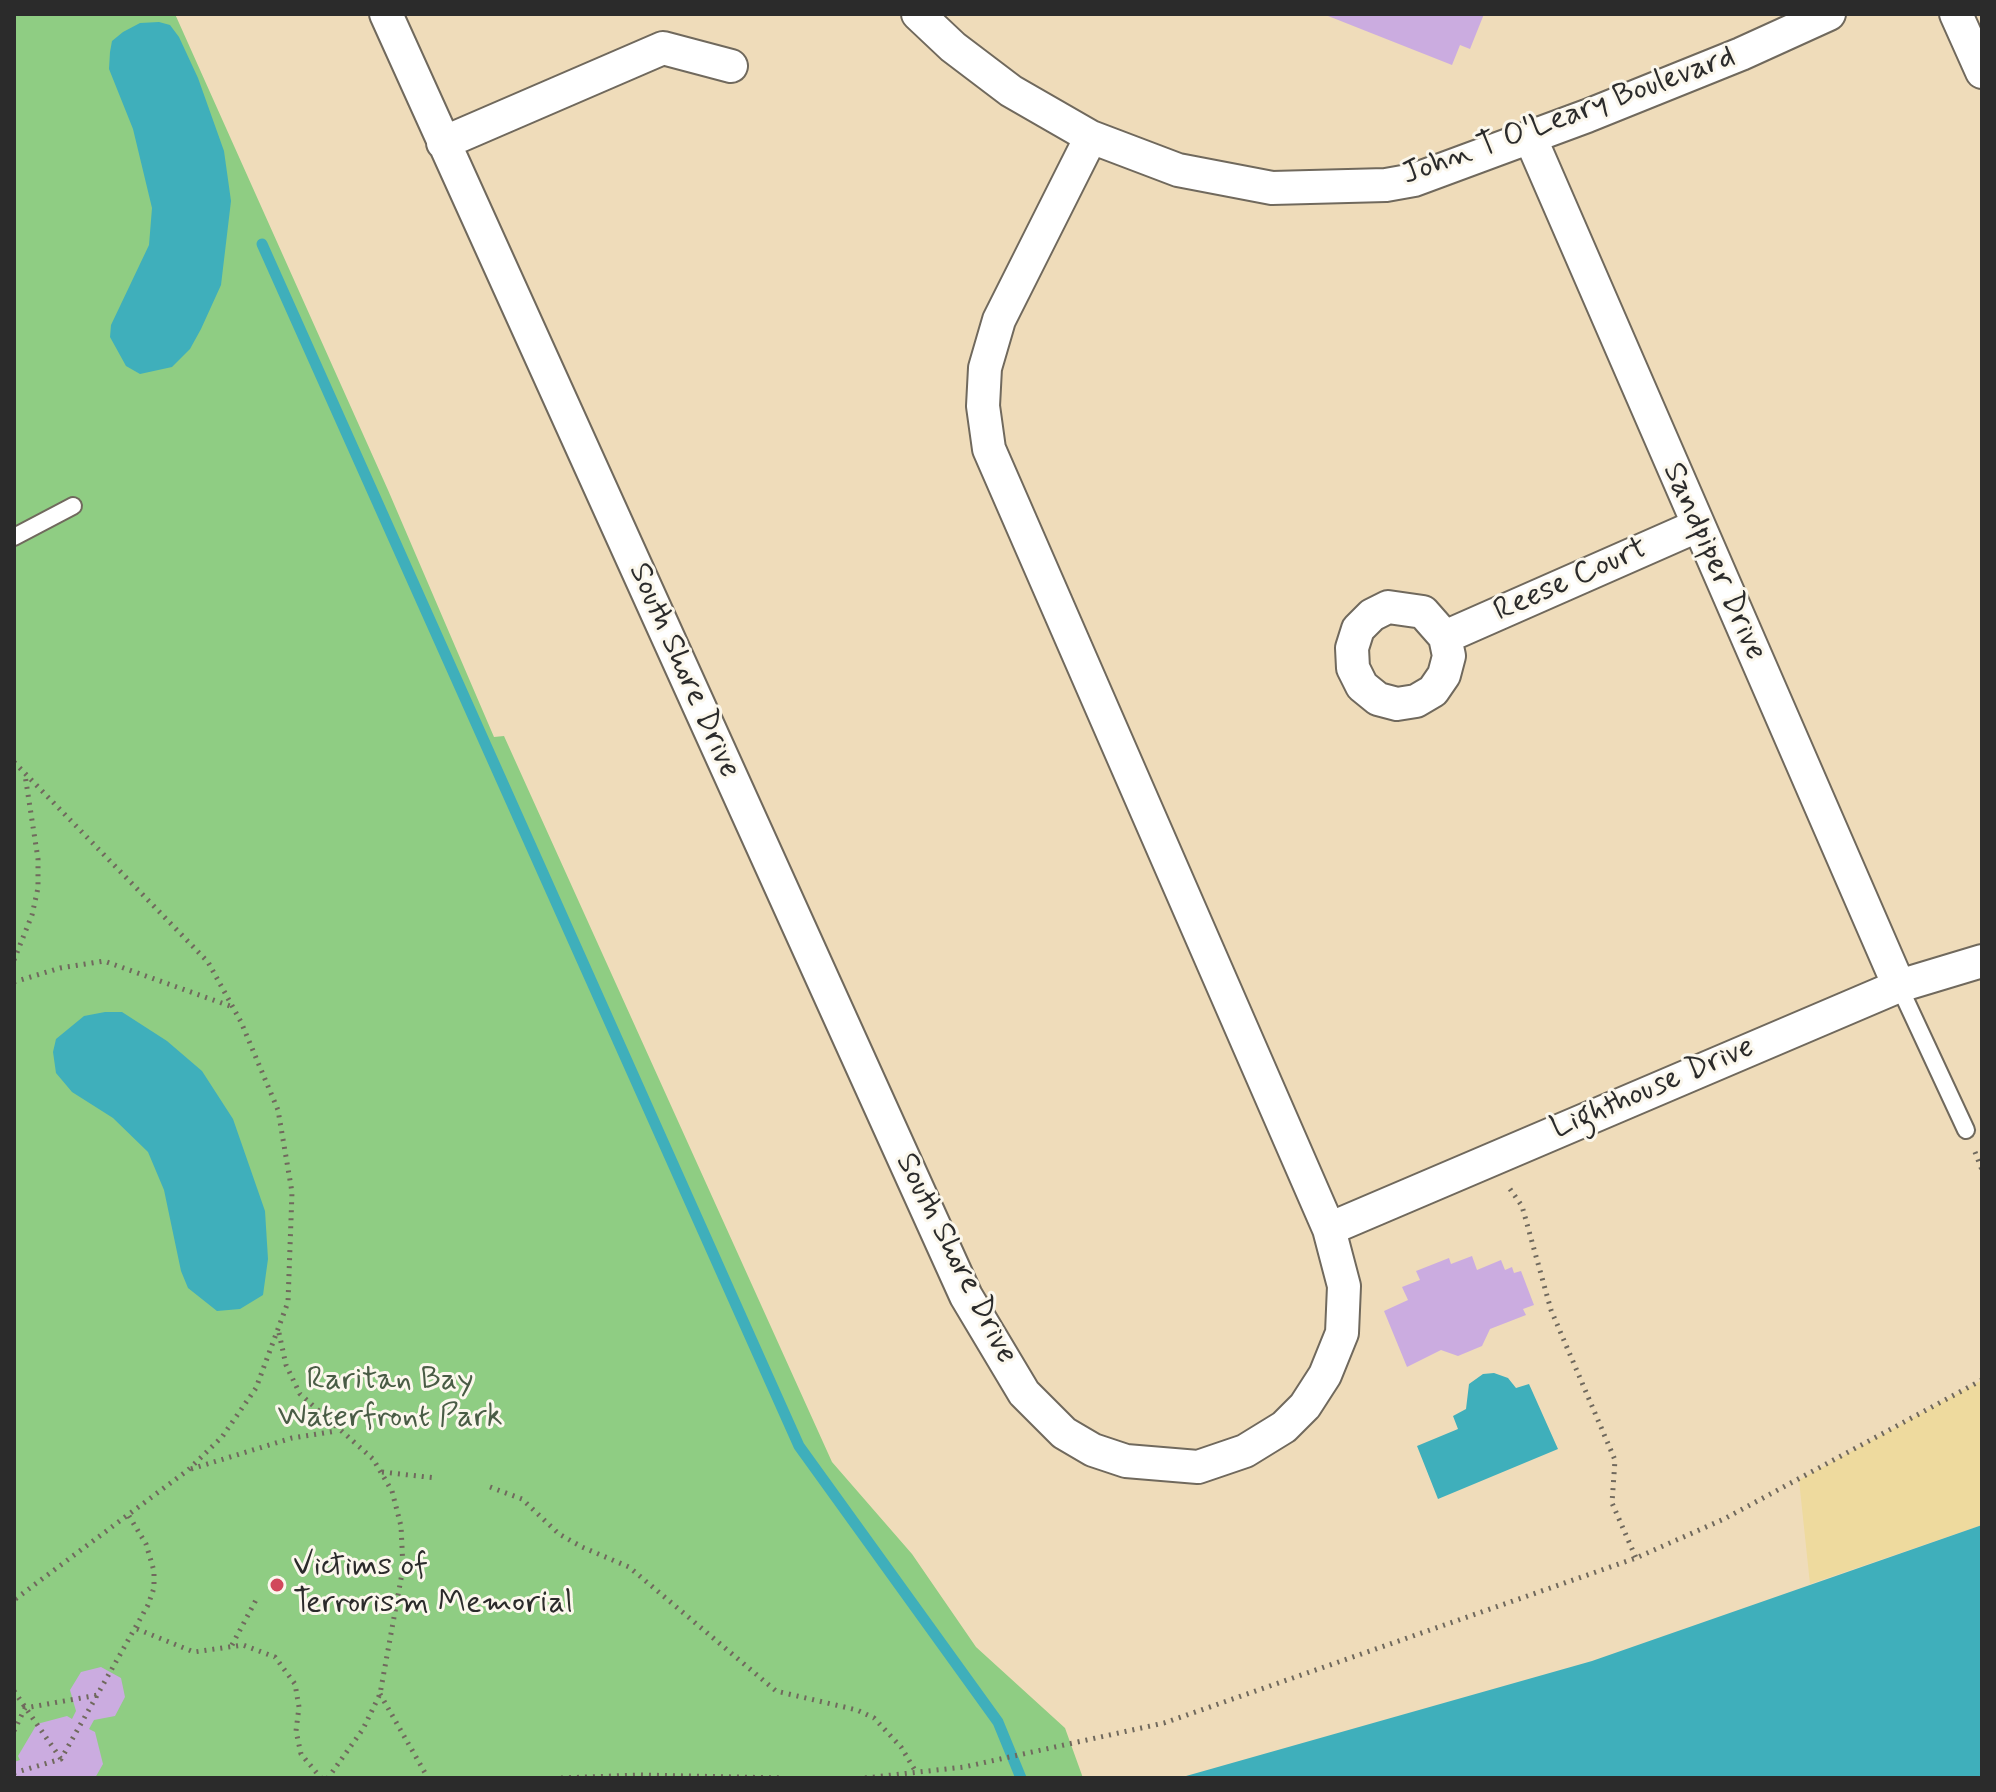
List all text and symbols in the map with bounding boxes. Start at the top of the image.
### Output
street label: John T O'Leary Boulevard [1397,39,1741,195]
street label: Sandpiper Drive [1652,457,1774,667]
street label: Reese Court [1488,530,1654,632]
street label: South Shore Drive [618,558,748,784]
street label: Lighthouse Drive [1546,1029,1760,1149]
street label: South Shore Drive [885,1147,1025,1371]
park label: Raritan Bay Waterfront Park [277,1362,503,1437]
place label: Victims of Terrorism Memorial [293,1548,573,1623]
marker: Victims of Terrorism Memorial [268,1576,286,1594]

